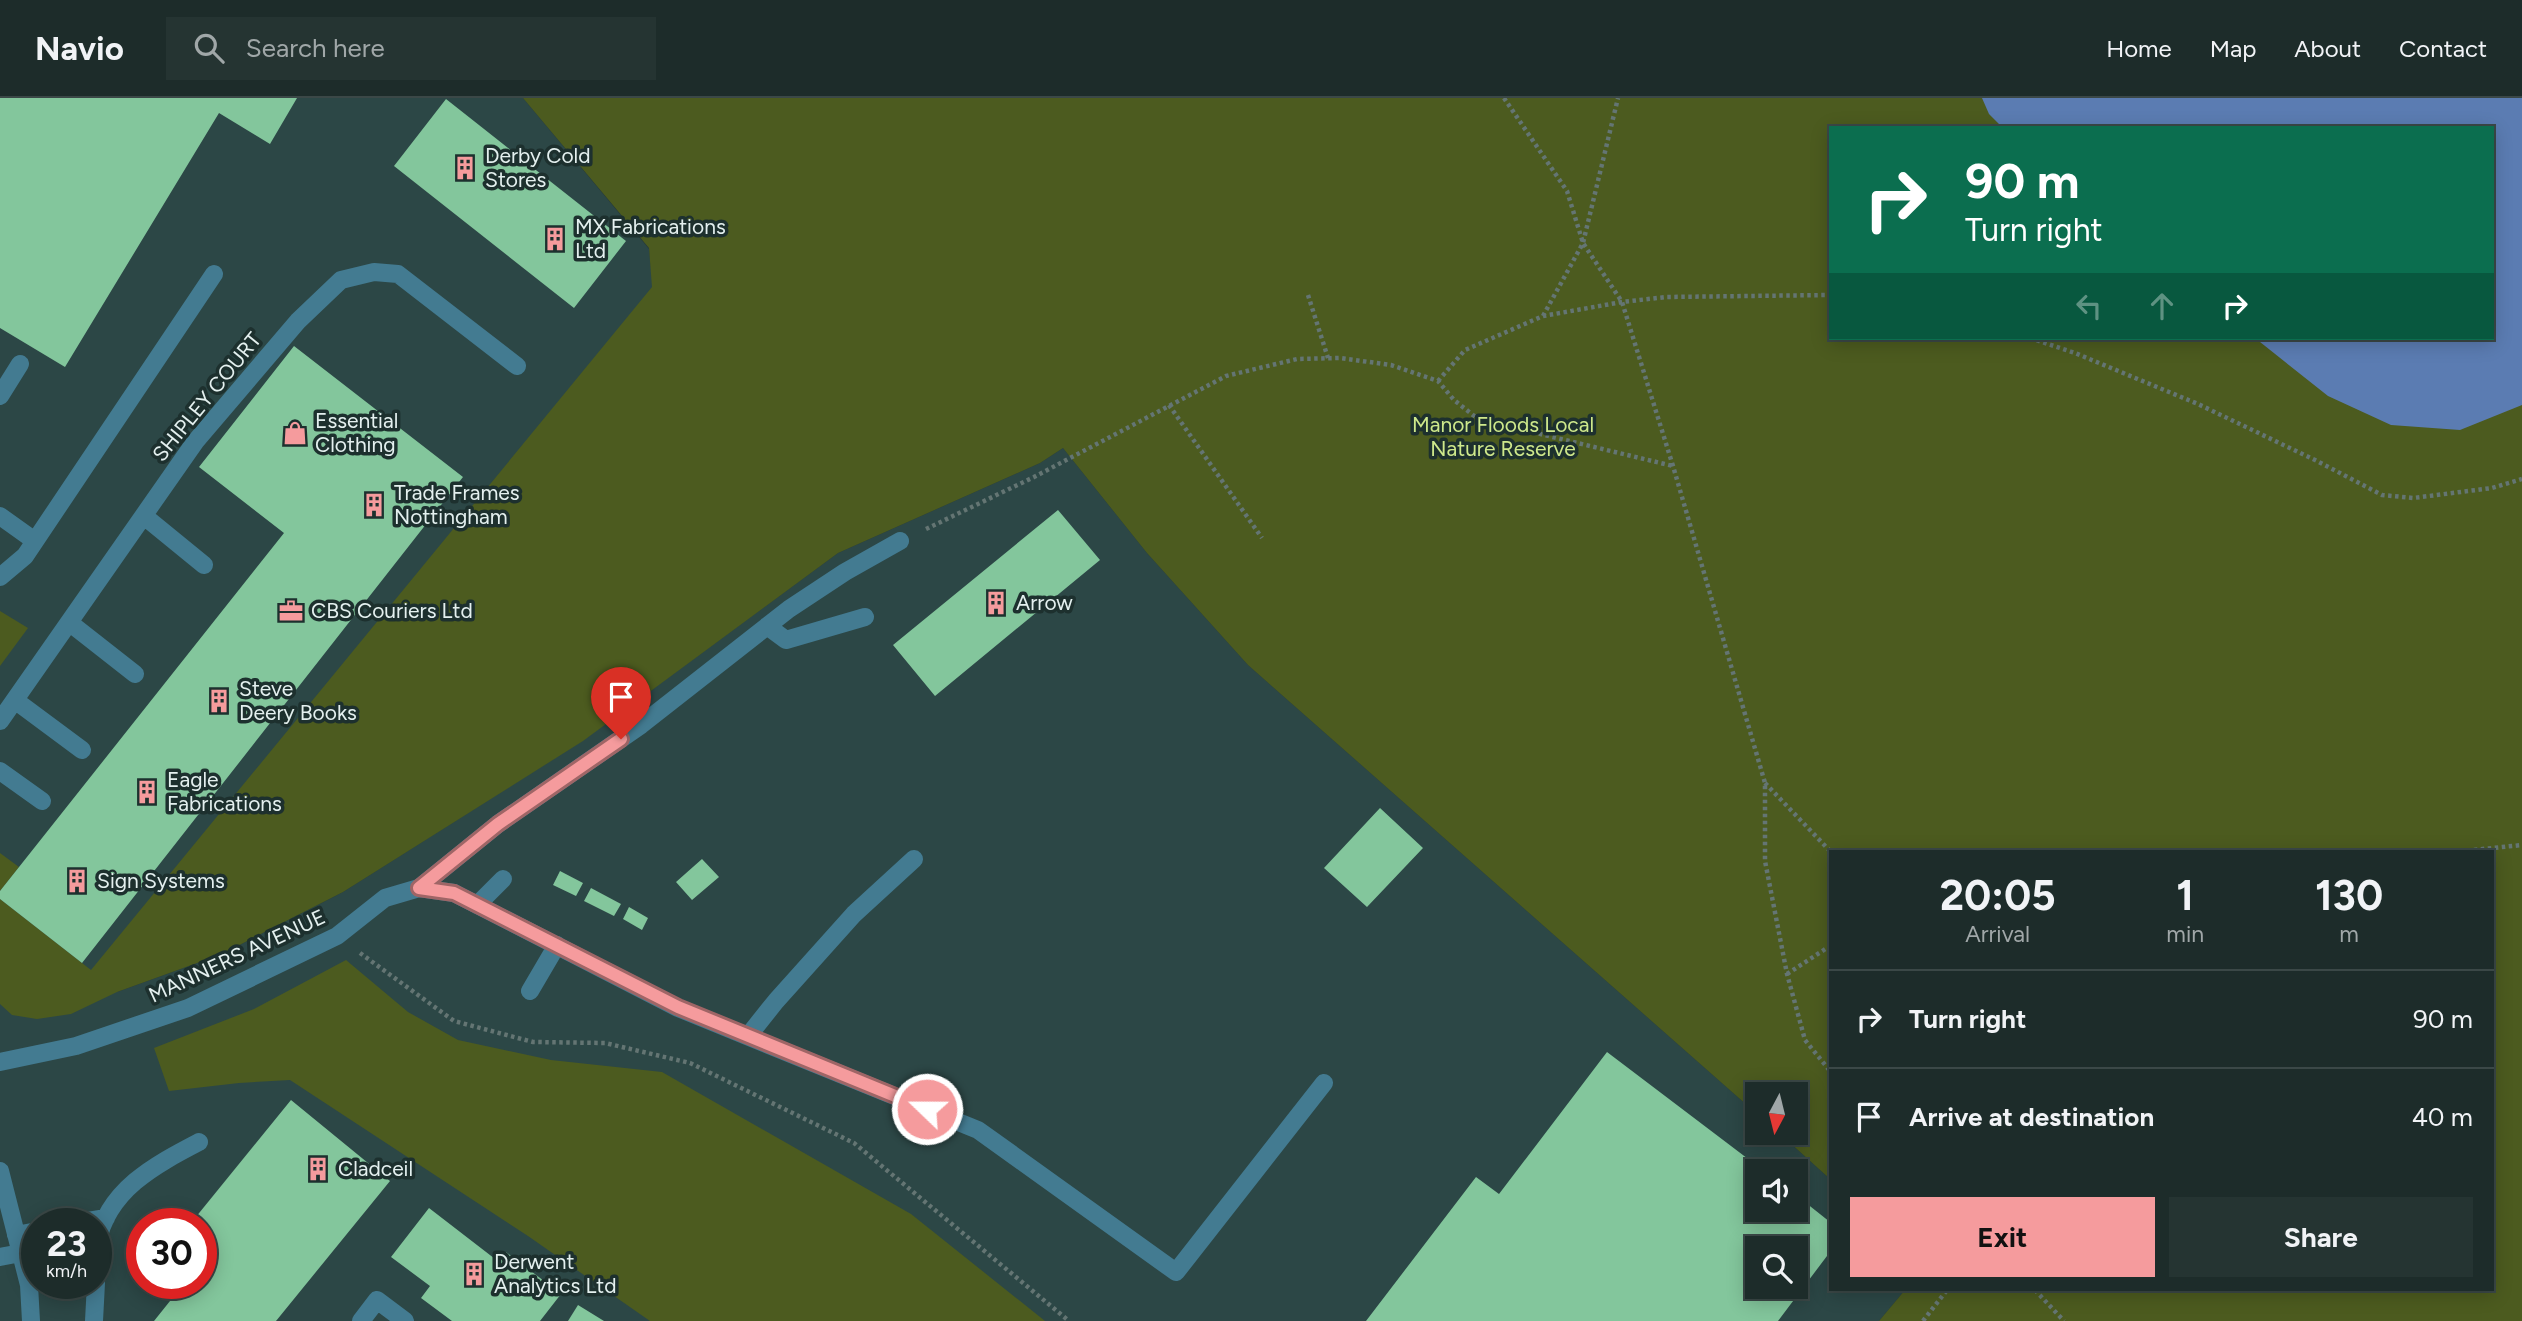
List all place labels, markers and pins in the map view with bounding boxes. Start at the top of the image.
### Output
place label: Derby Cold Stores [485,143,591,192]
building icon: Derby Cold Stores [451,154,479,182]
place label: MX Fabrications Ltd [575,214,726,263]
building icon: MX Fabrications Ltd [541,225,569,253]
place label: Essential Clothing [315,408,398,457]
shop icon: Essential Clothing [281,419,309,447]
place label: Trade Frames Nottingham [394,480,520,529]
building icon: Trade Frames Nottingham [360,491,388,519]
building icon: Arrow [982,589,1010,617]
place label: Arrow [1016,590,1073,615]
office icon: CBS Couriers Ltd [277,597,305,625]
place label: CBS Couriers Ltd [311,598,473,623]
pin [591,667,651,739]
place label: Steve Deery Books [239,676,357,725]
building icon: Steve Deery Books [205,687,233,715]
place label: Eagle Fabrications [167,767,282,816]
building icon: Eagle Fabrications [133,778,161,806]
building icon: Sign Systems [63,867,91,895]
place label: Sign Systems [97,868,225,893]
building icon: Cladceil [304,1155,332,1183]
place label: Cladceil [338,1156,413,1181]
place label: Derwent Analytics Ltd [494,1249,617,1298]
building icon: Derwent Analytics Ltd [460,1260,488,1288]

